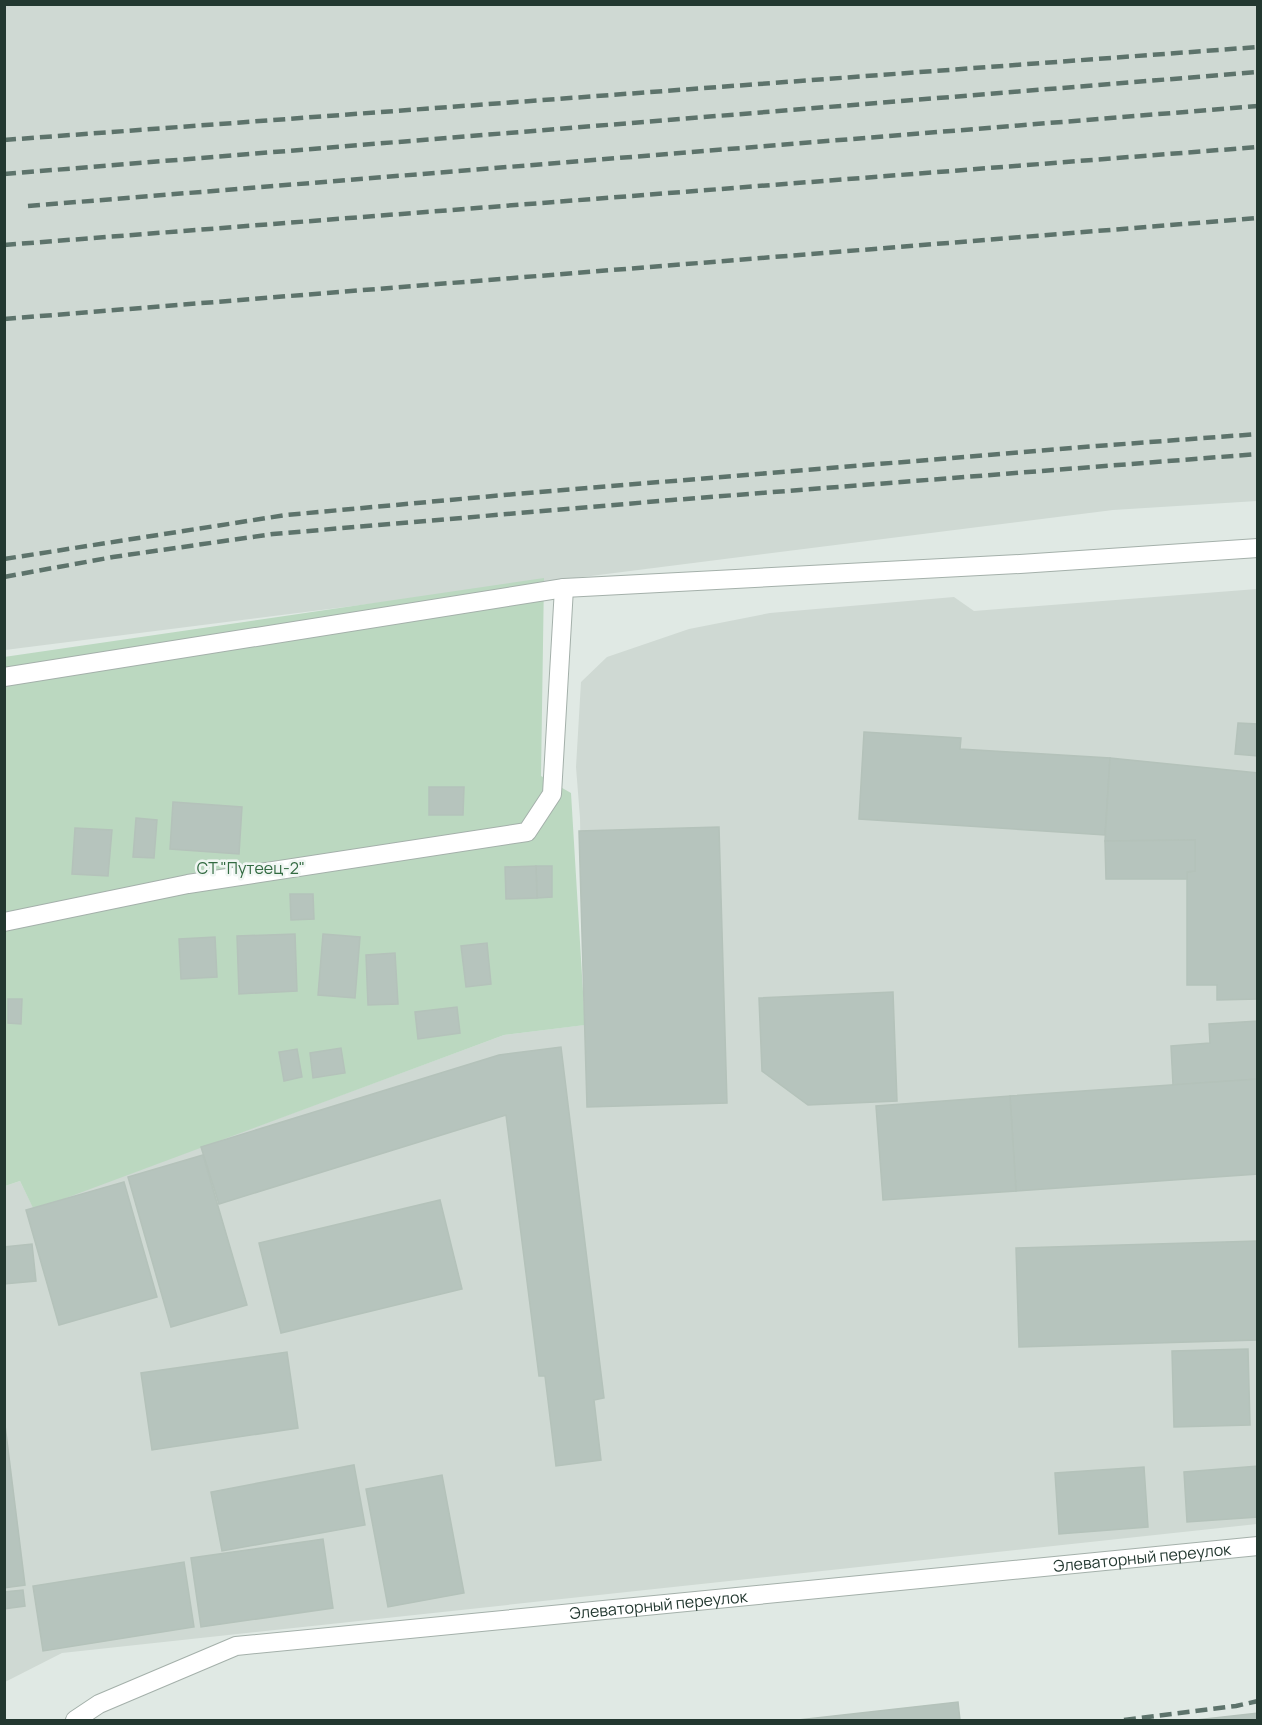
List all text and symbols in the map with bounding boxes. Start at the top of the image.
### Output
park label: СТ "Путеец-2" [197,857,305,879]
street label: Элеваторный переулок [1052,1538,1233,1577]
street label: Элеваторный переулок [568,1585,749,1624]

